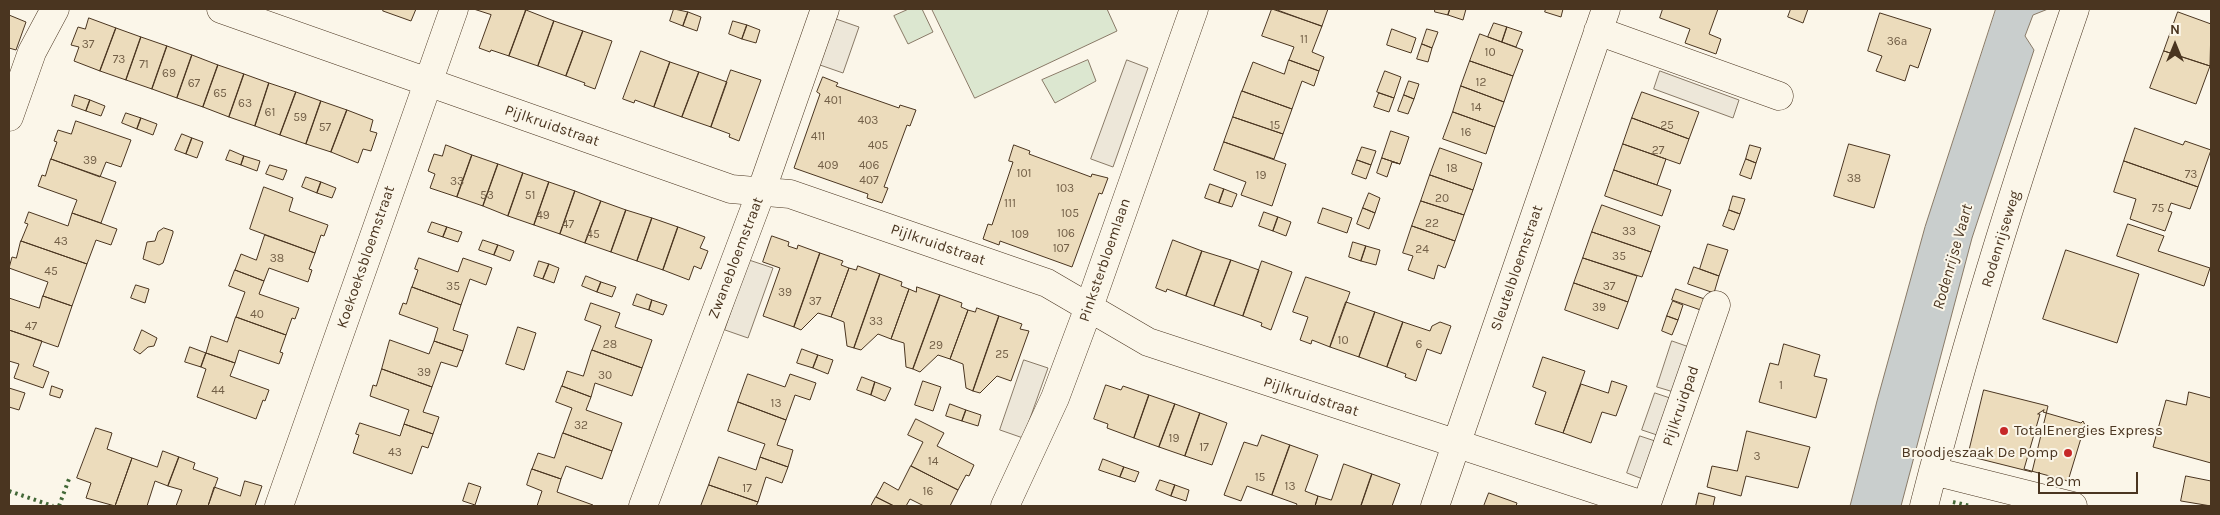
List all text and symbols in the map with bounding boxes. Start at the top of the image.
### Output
north arrow [2150,20,2200,70]
text: N [2170,21,2180,38]
house number: 11 [1300,33,1308,47]
house number: 36a [1887,35,1907,49]
house number: 37 [82,38,94,52]
house number: 10 [1484,46,1496,60]
house number: 73 [113,53,125,67]
house number: 71 [139,58,149,72]
house number: 69 [162,67,176,81]
house number: 12 [1476,76,1486,90]
house number: 67 [188,77,200,91]
house number: 65 [213,87,227,101]
house number: 401 [824,94,842,108]
house number: 63 [238,97,252,111]
street label: Pijlkruidstraat [502,101,602,151]
house number: 14 [1471,101,1481,115]
house number: 61 [265,106,275,120]
house number: 59 [293,111,307,125]
house number: 403 [858,114,878,128]
house number: 15 [1270,119,1280,133]
house number: 25 [1660,119,1674,133]
house number: 57 [319,121,331,135]
house number: 16 [1461,126,1471,140]
house number: 411 [811,130,825,144]
house number: 405 [868,139,888,153]
house number: 27 [1652,144,1664,158]
house number: 39 [83,154,97,168]
house number: 409 [818,159,838,173]
house number: 406 [859,159,879,173]
house number: 18 [1446,162,1458,176]
house number: 101 [1016,167,1032,181]
house number: 73 [2185,168,2197,182]
house number: 19 [1256,169,1266,183]
house number: 38 [1847,172,1861,186]
house number: 407 [859,174,879,188]
house number: 33 [450,175,464,189]
house number: 103 [1056,182,1074,196]
street label: Koekoeksbloemstraat [333,183,399,331]
street label: Rodenrijseweg [1978,188,2024,290]
house number: 53 [480,189,494,203]
house number: 51 [525,189,535,203]
house number: 20 [1435,192,1449,206]
street label: Zwanebloemstraat [705,195,767,321]
street label: Pinksterbloemlaan [1075,196,1135,324]
house number: 111 [1004,197,1016,211]
water label: Rodenrijse Vaart [1929,202,1977,312]
house number: 75 [2152,202,2164,216]
street label: Sleutelbloemstraat [1487,203,1547,333]
house number: 105 [1061,207,1079,221]
house number: 49 [536,209,550,223]
house number: 22 [1425,217,1439,231]
house number: 47 [562,218,574,232]
street label: Pijlkruidstraat [888,220,988,270]
house number: 33 [1622,225,1636,239]
house number: 106 [1057,227,1075,241]
house number: 45 [586,228,600,242]
house number: 109 [1011,228,1029,242]
house number: 43 [54,235,68,249]
house number: 107 [1053,242,1069,256]
house number: 24 [1415,243,1429,257]
house number: 35 [1612,250,1626,264]
house number: 38 [270,252,284,266]
house number: 45 [44,265,58,279]
house number: 35 [446,280,460,294]
house number: 37 [1603,280,1615,294]
house number: 39 [778,286,792,300]
house number: 37 [809,295,821,309]
house number: 39 [1592,301,1606,315]
house number: 40 [250,308,264,322]
house number: 33 [869,315,883,329]
house number: 47 [25,320,37,334]
house number: 10 [1337,334,1349,348]
house number: 28 [603,338,617,352]
house number: 6 [1416,338,1422,352]
house number: 29 [929,339,943,353]
house number: 25 [995,348,1009,362]
street label: Pijlkruidpad [1659,363,1703,449]
house number: 39 [417,366,431,380]
house number: 30 [598,369,612,383]
street label: Pijlkruidstraat [1261,373,1361,421]
house number: 1 [1779,379,1783,393]
house number: 44 [211,384,225,398]
house number: 13 [770,397,782,411]
house number: 32 [574,419,588,433]
place label: TotalEnergies Express [2014,422,2163,440]
marker: TotalEnergies Express [1998,425,2010,437]
house number: 19 [1169,432,1179,446]
house number: 17 [1199,441,1209,455]
place label: Broodjeszaak De Pomp [1902,444,2058,462]
house number: 43 [388,446,402,460]
marker: Broodjeszaak De Pomp [2062,447,2074,459]
house number: 3 [1753,450,1761,464]
house number: 14 [928,455,938,469]
scale bar [2040,462,2140,494]
house number: 15 [1255,471,1265,485]
text: 20 m [2046,472,2081,490]
house number: 13 [1284,480,1296,494]
house number: 17 [742,482,752,496]
house number: 16 [923,485,933,499]

